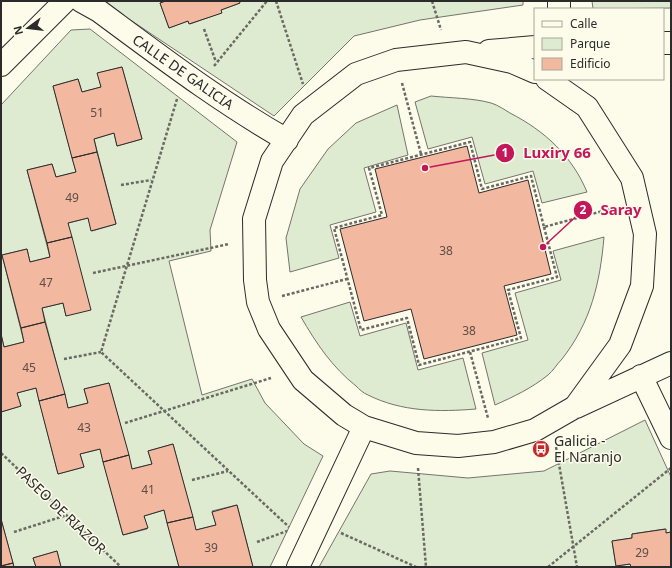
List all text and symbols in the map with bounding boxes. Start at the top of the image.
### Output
north arrow [8,8,48,48]
legend [534,8,664,80]
text: Calle [570,15,598,32]
text: N [9,24,26,37]
street label: CALLE DE GALICIA [129,30,238,114]
text: Parque [570,35,611,52]
text: Edificio [570,55,611,72]
house number: 51 [90,104,104,121]
callout: Luxiry 66 [495,140,599,167]
text: Luxiry 66 [523,142,591,162]
text: 1 [502,144,508,161]
house number: 49 [65,189,79,206]
callout: Saray [573,196,650,223]
text: Saray [600,199,642,219]
text: 2 [580,201,587,218]
house number: 38 [439,242,453,259]
house number: 47 [39,274,53,291]
house number: 38 [462,322,476,339]
house number: 45 [22,359,36,376]
house number: 43 [77,419,91,436]
place label: Galicia - El Naranjo [554,431,622,466]
bus stop icon: Galicia - El Naranjo [531,439,551,459]
street label: PASEO DE RIAZOR [12,462,111,558]
house number: 41 [141,481,155,498]
house number: 39 [204,539,218,556]
house number: 29 [635,544,649,561]

